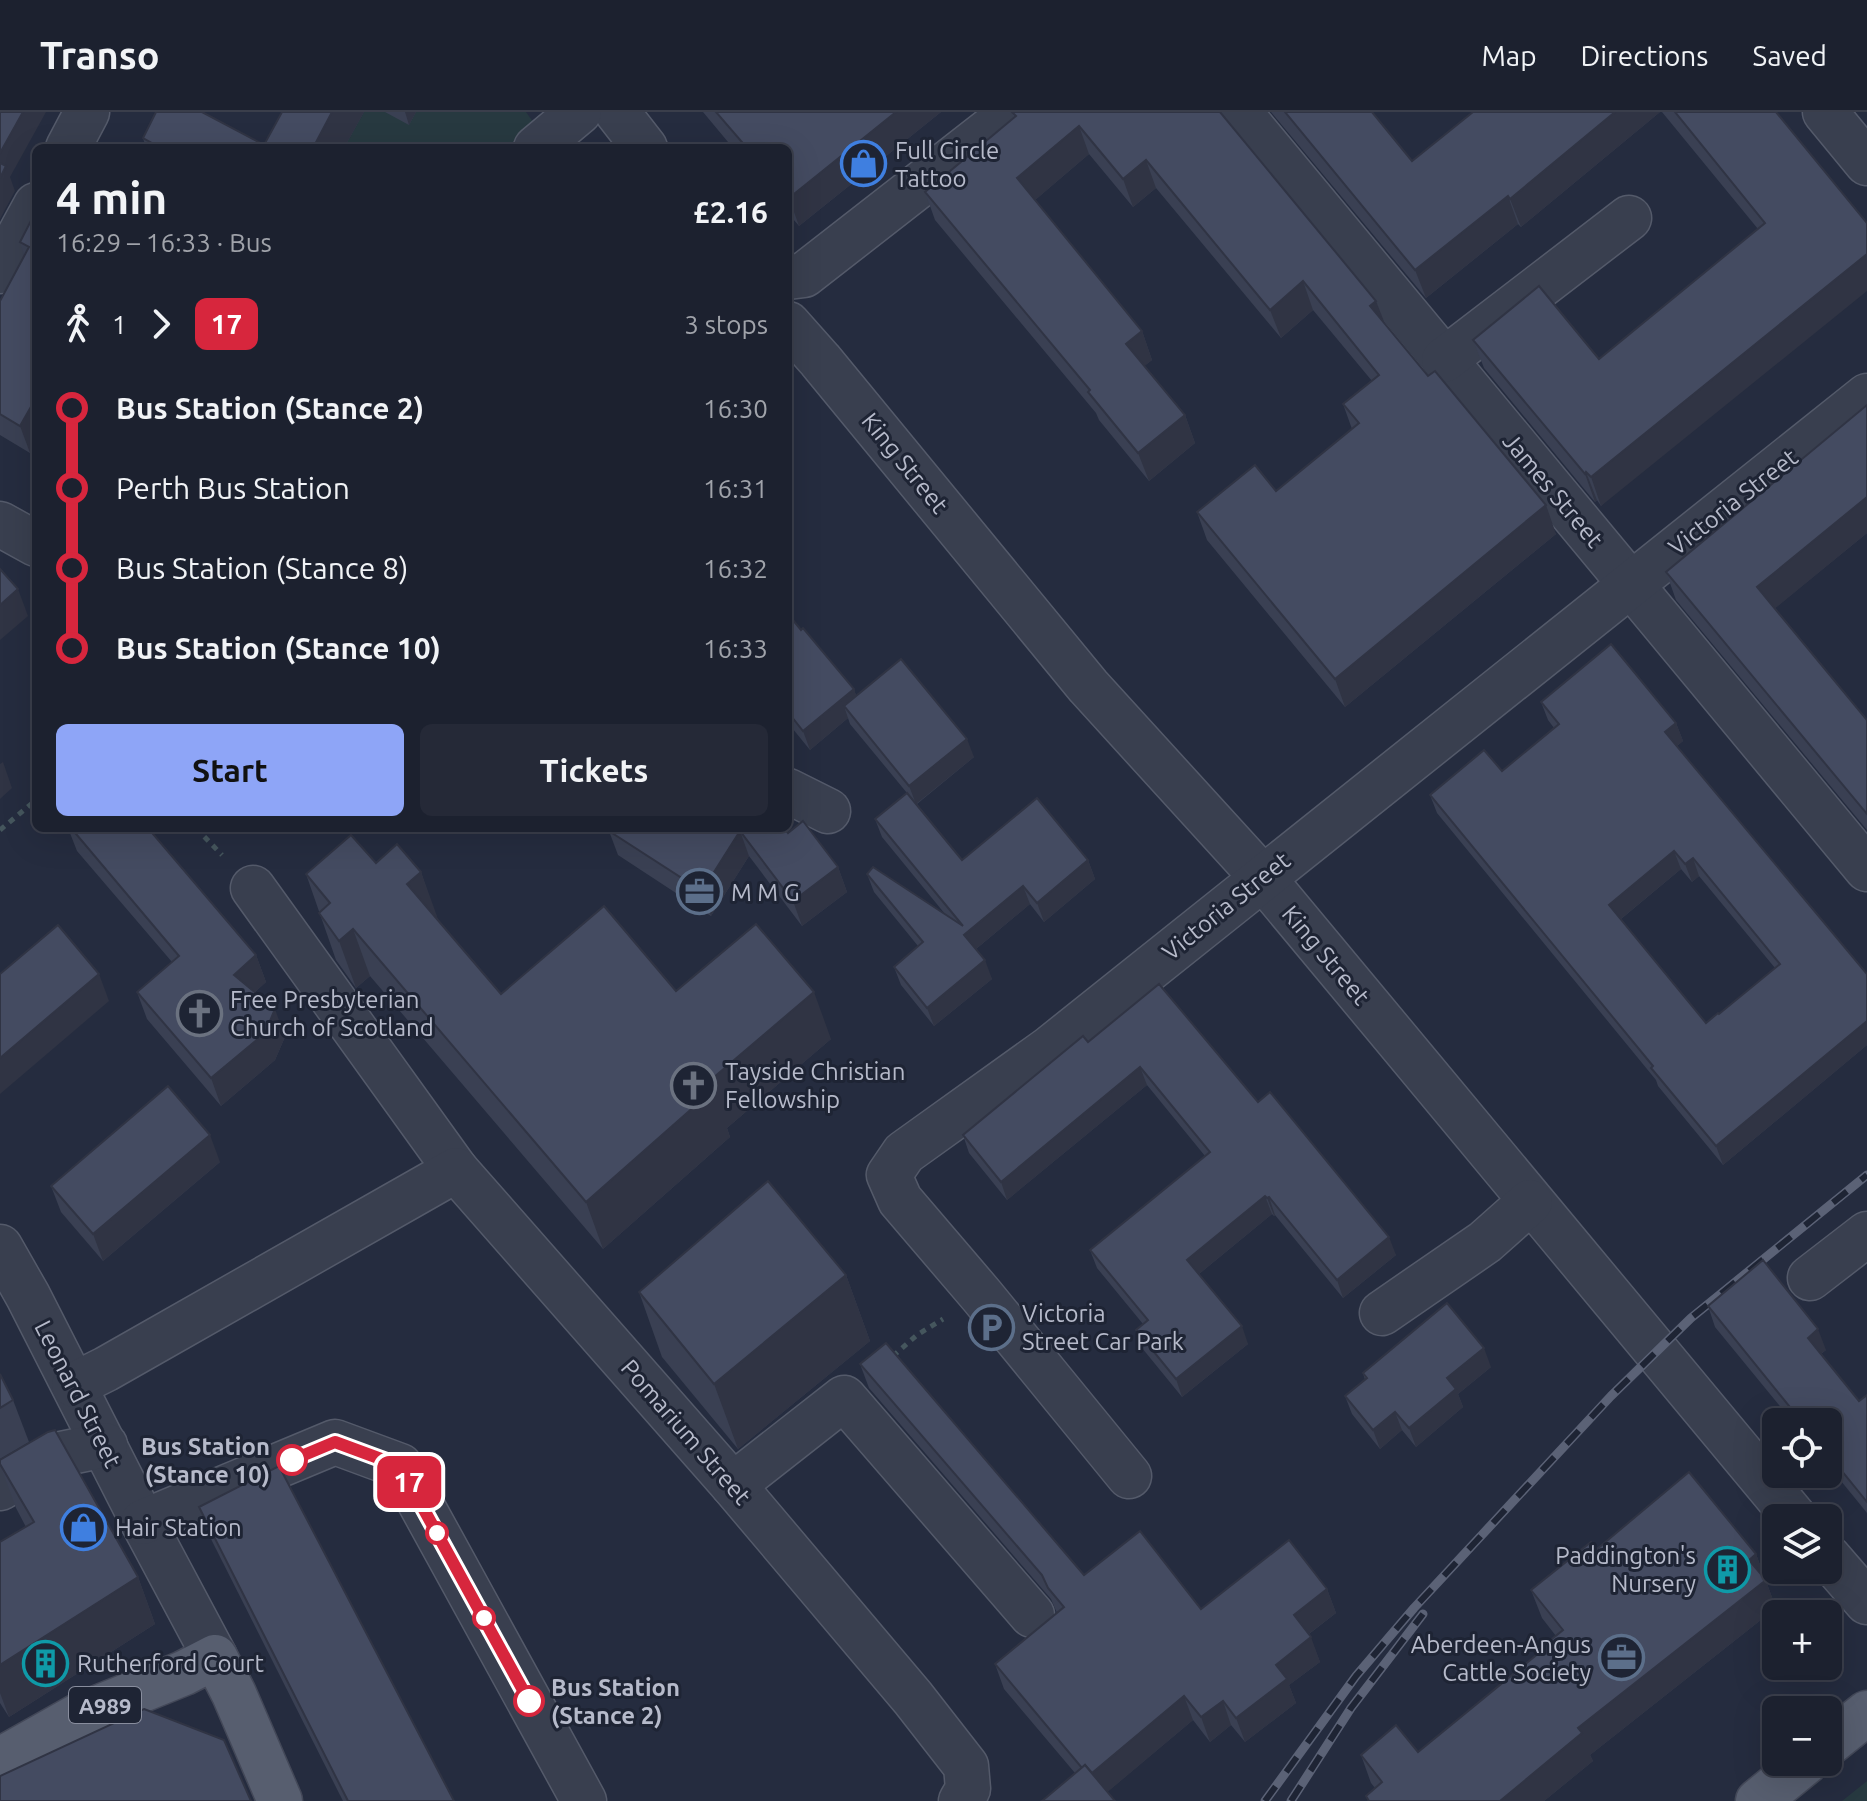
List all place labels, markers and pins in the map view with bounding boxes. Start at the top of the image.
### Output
place label: Full Circle Tattoo [895,137,999,192]
shop icon: Full Circle Tattoo [840,140,888,188]
office icon: M M G [676,868,724,916]
place label: M M G [731,879,800,906]
place label: Free Presbyterian Church of Scotland [230,986,434,1041]
church icon: Free Presbyterian Church of Scotland [175,989,223,1037]
place label: Tayside Christian Fellowship [725,1058,905,1113]
church icon: Tayside Christian Fellowship [670,1061,718,1109]
place label: Victoria Street Car Park [1022,1300,1184,1355]
parking icon: Victoria Street Car Park [967,1303,1015,1351]
place label: Bus Station (Stance 10) [141,1433,270,1488]
marker: Bus Station (Stance 10) [277,1445,307,1475]
shop icon: Hair Station [60,1503,108,1551]
place label: Hair Station [115,1514,242,1541]
unlabelled marker [426,1522,448,1544]
place label: Paddington's Nursery [1555,1542,1696,1597]
building icon: Paddington's Nursery [1703,1545,1751,1593]
unlabelled marker [473,1607,495,1629]
place label: Aberdeen-Angus Cattle Society [1411,1631,1591,1686]
office icon: Aberdeen-Angus Cattle Society [1598,1634,1646,1682]
building icon: Rutherford Court [22,1639,70,1687]
place label: Rutherford Court [77,1650,264,1677]
place label: Bus Station (Stance 2) [551,1674,680,1729]
marker: Bus Station (Stance 2) [514,1686,544,1716]

